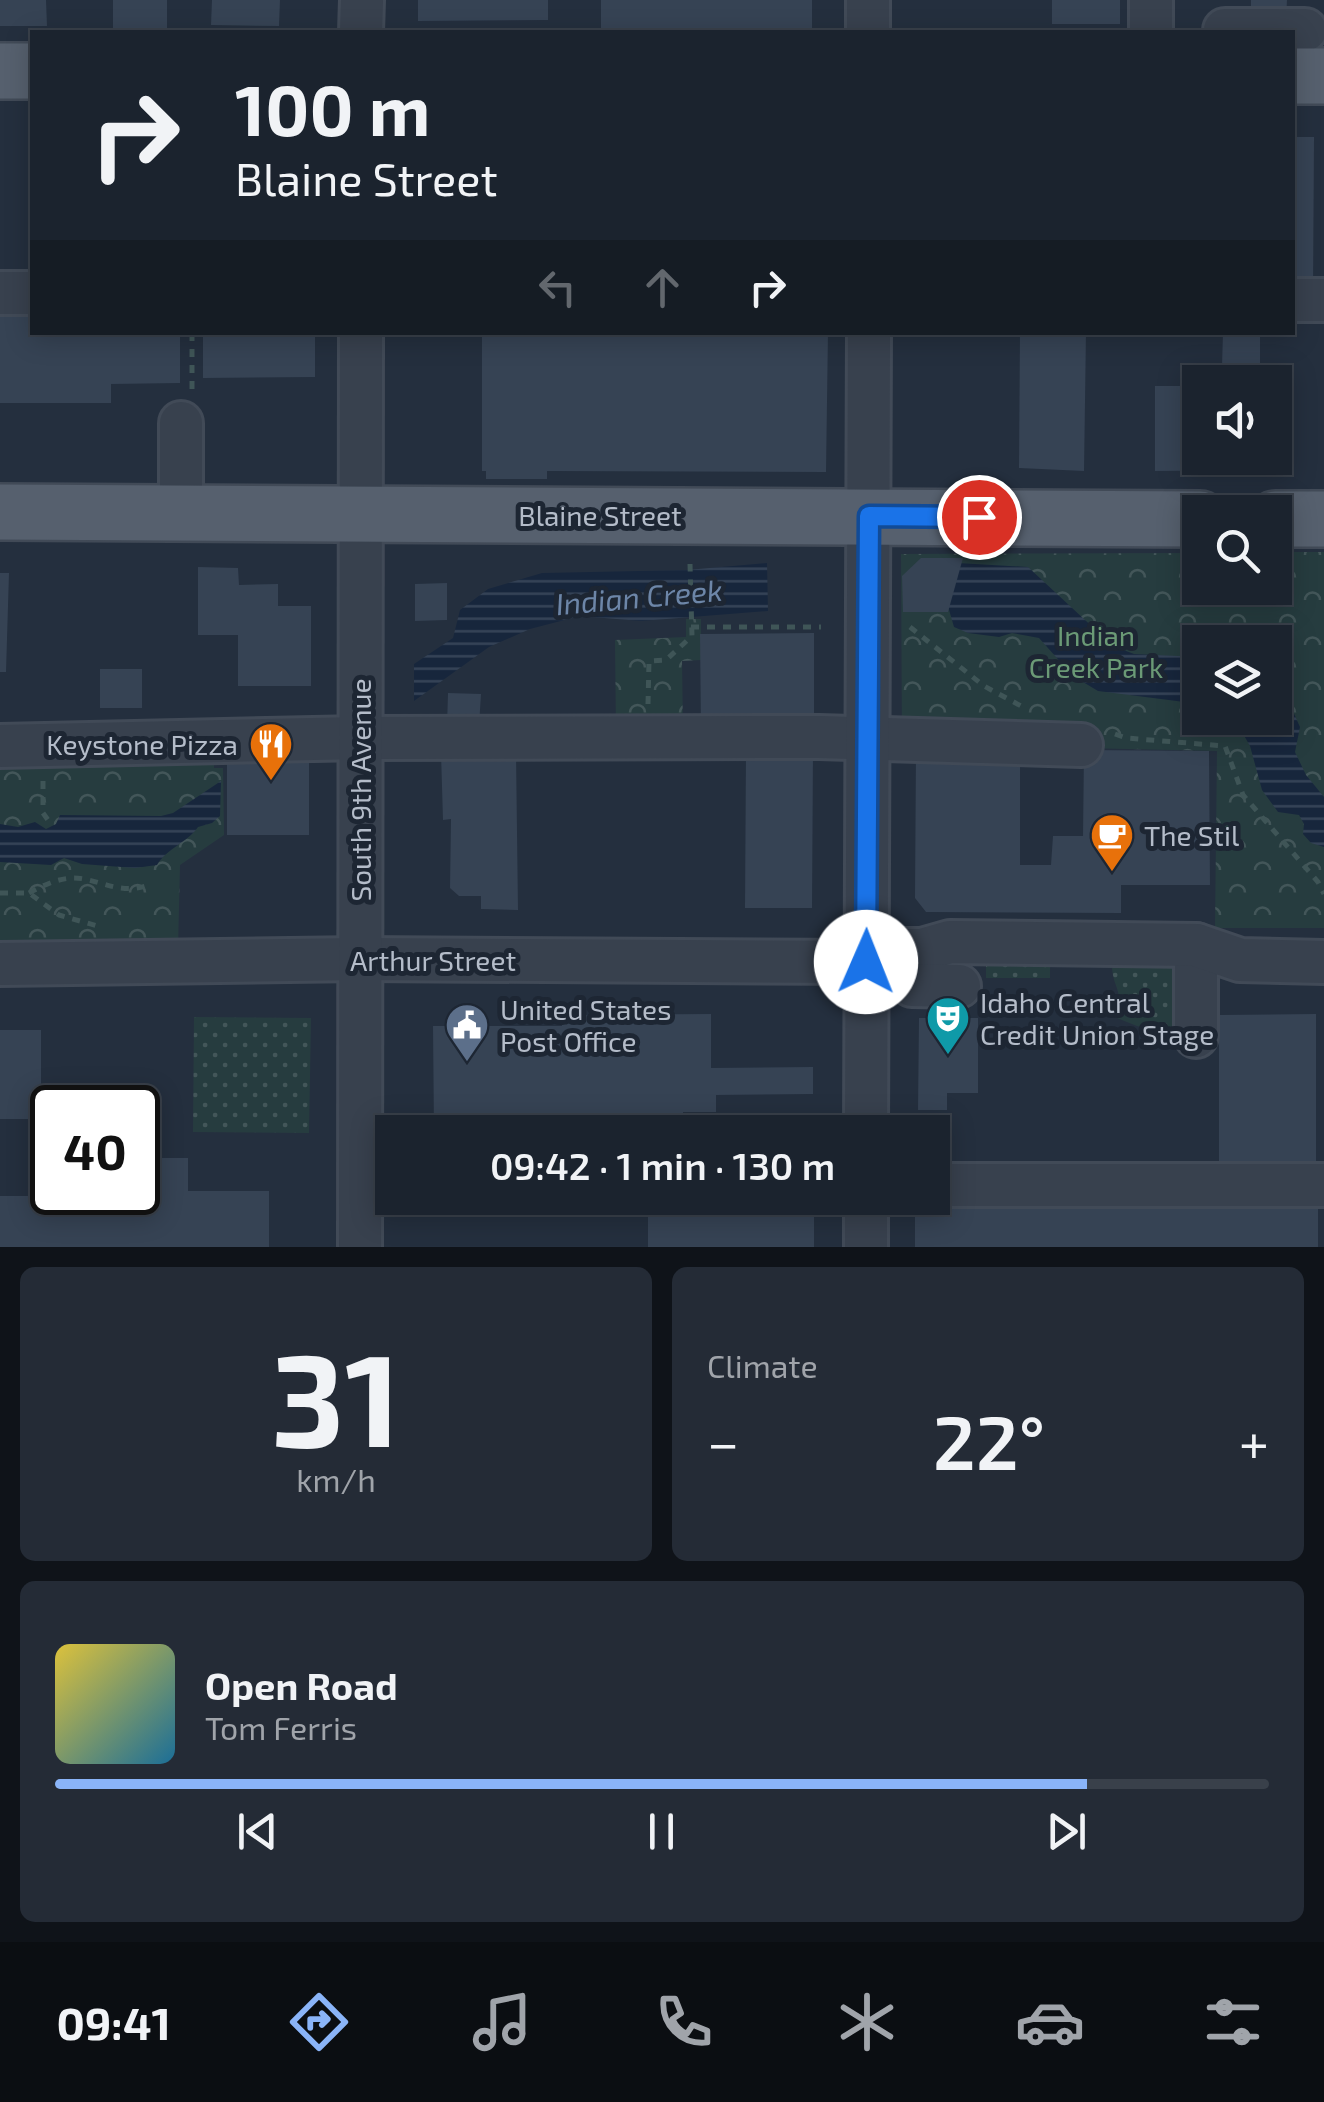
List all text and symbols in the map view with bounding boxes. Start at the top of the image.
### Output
text: 100 m [235,66,430,150]
icon: right [70,70,200,200]
text: Blaine Street [235,151,498,205]
icon: left [530,260,585,315]
icon: ahead [635,260,690,315]
icon: right [740,260,795,315]
map controls [1182,365,1292,735]
button: sound [1182,365,1292,475]
pin [937,475,1022,560]
icon: arrive [952,490,1007,545]
button: search [1182,495,1292,605]
street label: Blaine Street [518,498,682,532]
water label: Indian Creek [554,571,724,621]
park label: Indian Creek Park [1029,618,1163,684]
button: layers [1182,625,1292,735]
street label: South 9th Avenue [343,678,377,902]
restaurant icon: Keystone Pizza [248,721,294,782]
place label: Keystone Pizza [46,727,238,761]
cafe icon: The Stil [1089,812,1135,873]
place label: The Stil [1144,818,1240,852]
position arrow [814,910,918,1014]
street label: Arthur Street [350,943,516,977]
place label: Idaho Central Credit Union Stage [980,985,1214,1051]
place label: United States Post Office [500,992,671,1058]
theatre icon: Idaho Central Credit Union Stage [925,995,971,1056]
public building icon: United States Post Office [444,1002,490,1063]
speed limit sign: 40 [30,1085,160,1215]
text: 09:42 · 1 min · 130 m [490,1142,835,1188]
text: 31 [271,1317,401,1473]
text: Climate [707,1346,818,1384]
text: 22° [933,1395,1045,1485]
text: − [707,1408,739,1474]
text: + [1239,1408,1269,1474]
text: km/h [296,1460,376,1498]
text: Open Road [205,1662,398,1708]
text: Tom Ferris [205,1708,357,1746]
icon: previous [230,1804,285,1859]
icon: pause [634,1804,689,1859]
icon: next [1039,1804,1094,1859]
icon: directions [284,1987,354,2057]
icon: music [467,1987,537,2057]
icon: phone [649,1987,719,2057]
icon: climate [832,1987,902,2057]
icon: car [1015,1987,1085,2057]
icon: filters [1198,1987,1268,2057]
text: 09:41 [56,1995,171,2049]

